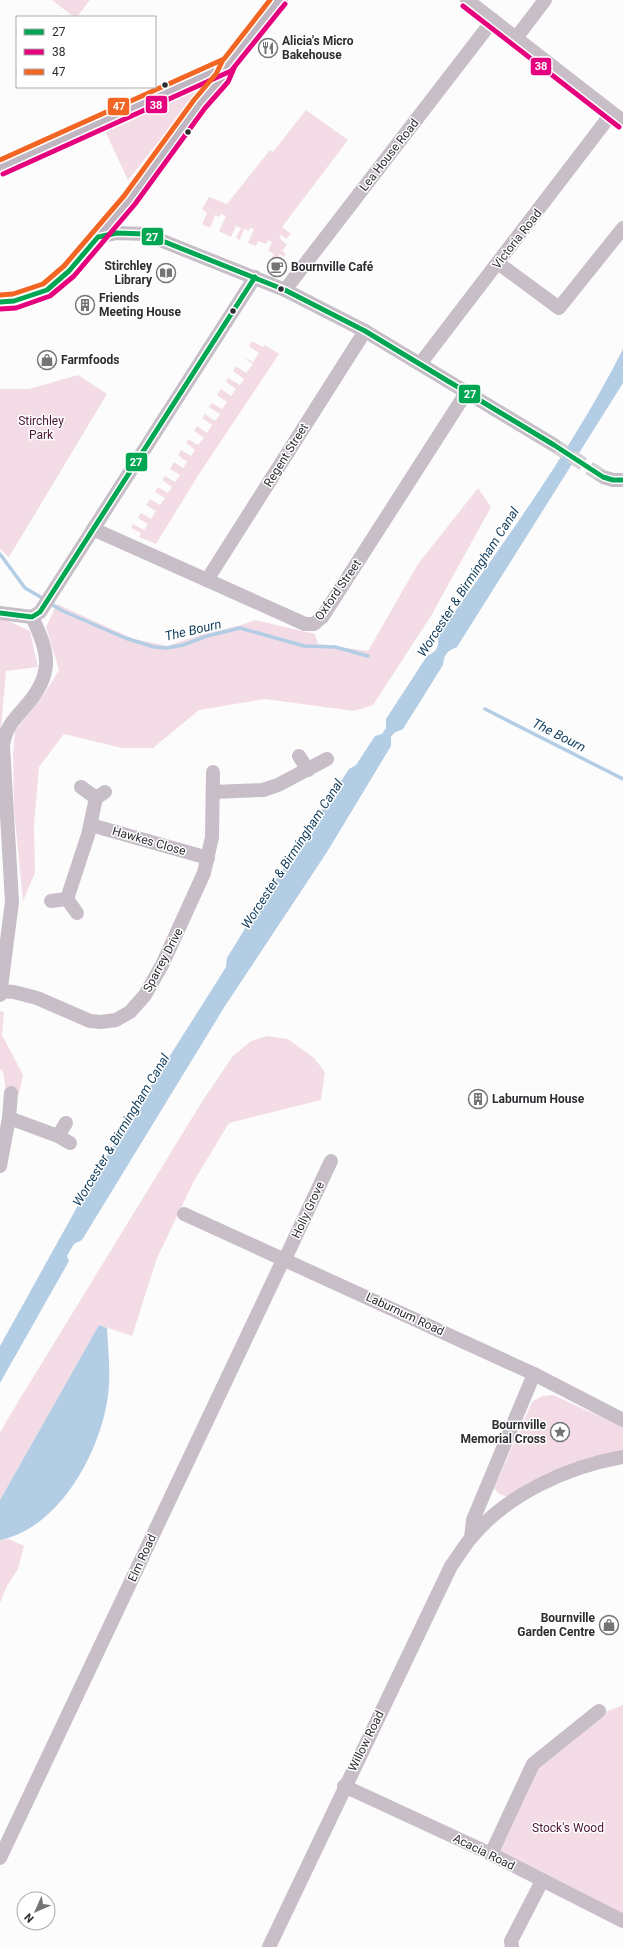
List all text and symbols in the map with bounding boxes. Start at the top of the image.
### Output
legend [16,16,156,88]
text: 27 [52,25,66,39]
place label: Alicia's Micro Bakehouse [282,34,354,62]
restaurant icon: Alicia's Micro Bakehouse [257,37,279,59]
text: 38 [52,45,66,59]
line badge: 38 [530,57,552,76]
text: 38 [535,60,547,73]
text: 47 [52,65,66,79]
unlabelled marker [160,80,170,90]
line badge: 38 [145,95,168,114]
line badge: 47 [107,97,130,116]
text: 38 [150,99,162,112]
text: 47 [113,100,125,113]
street label: Lea House Road [357,116,421,194]
unlabelled marker [183,127,193,137]
street label: Victoria Road [489,207,545,271]
line badge: 27 [141,227,164,246]
text: 27 [146,231,158,244]
cafe icon: Bournville Café [266,256,288,278]
place label: Stirchley Library [104,259,153,287]
place label: Bournville Café [291,260,374,274]
library icon: Stirchley Library [155,262,177,284]
unlabelled marker [276,284,286,294]
place label: Friends Meeting House [99,291,181,319]
building icon: Friends Meeting House [74,294,96,316]
unlabelled marker [228,306,238,316]
shop icon: Farmfoods [36,349,58,371]
place label: Farmfoods [61,353,119,367]
line badge: 27 [458,384,481,404]
text: 27 [464,388,476,401]
park label: Stirchley Park [18,414,64,442]
street label: Regent Street [261,421,311,489]
line badge: 27 [125,452,148,472]
text: 27 [130,456,142,469]
water label: Worcester & Birmingham Canal [414,504,522,659]
street label: Oxford Street [312,557,364,623]
water label: The Bourn [163,616,223,644]
water label: The Bourn [530,715,588,755]
water label: Worcester & Birmingham Canal [238,776,346,931]
street label: Hawkes Close [111,824,187,858]
street label: Sparrey Drive [140,926,186,994]
water label: Worcester & Birmingham Canal [70,1050,173,1209]
building icon: Laburnum House [467,1088,489,1110]
place label: Laburnum House [492,1092,585,1106]
street label: Holly Grove [289,1179,327,1241]
street label: Laburnum Road [364,1290,446,1338]
place label: Bournville Memorial Cross [461,1418,547,1446]
place icon: Bournville Memorial Cross [549,1421,571,1443]
street label: Elm Road [125,1532,159,1584]
place label: Bournville Garden Centre [517,1611,596,1639]
shop icon: Bournville Garden Centre [598,1614,620,1636]
street label: Willow Road [345,1708,387,1774]
park label: Stock's Wood [532,1821,604,1835]
street label: Acacia Road [451,1831,517,1873]
north arrow [16,1891,56,1931]
text: N [22,1910,37,1925]

